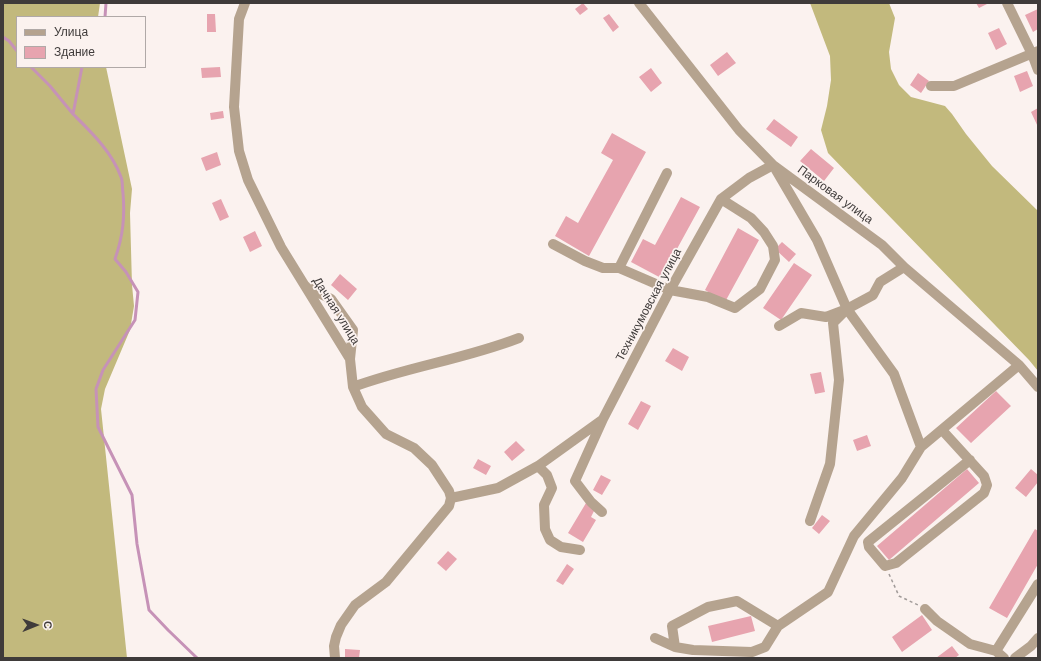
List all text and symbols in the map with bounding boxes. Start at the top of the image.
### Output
legend [16,16,146,68]
text: Улица [54,25,88,39]
text: Здание [54,45,95,59]
street label: Парковая улица [794,163,876,227]
street label: Техникумовская улица [613,246,685,364]
street label: Дачная улица [310,275,362,347]
north arrow [16,605,56,645]
text: С [42,621,54,629]

